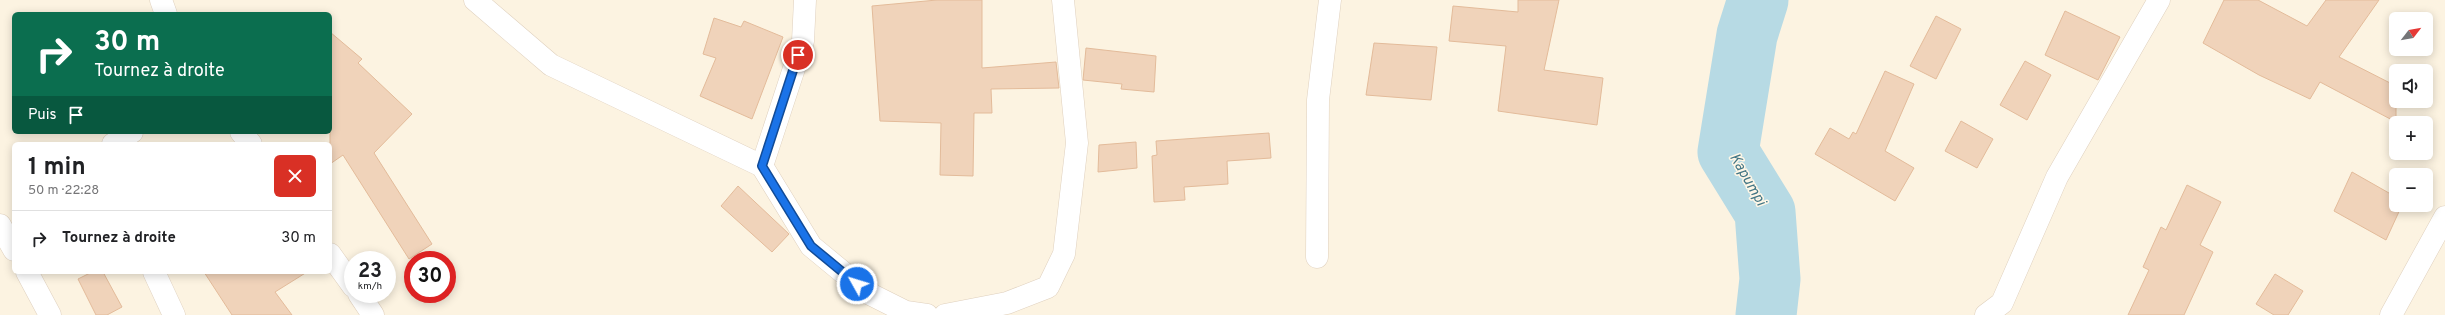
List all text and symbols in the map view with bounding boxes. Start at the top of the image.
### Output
north arrow [2389,12,2433,56]
map controls [2389,12,2433,212]
text: 30 m [94,25,160,61]
icon: right [28,28,80,80]
pin [781,38,815,72]
icon: arrive [787,44,809,66]
text: Tournez à droite [94,60,225,83]
button: sound [2389,64,2433,108]
icon: arrive [65,104,87,126]
text: Puis [28,106,57,125]
button: + [2389,116,2433,160]
water label: Kapumpi [1724,150,1770,211]
text: 1 min [28,153,86,183]
button: close [274,155,316,197]
button: − [2389,168,2433,212]
text: 50 m · 22:28 [28,183,99,199]
icon: right [28,228,50,250]
text: Tournez à droite [62,229,176,248]
text: 30 m [281,229,316,248]
speed limit sign: 30 [404,251,456,303]
text: 23 [358,259,382,285]
position arrow [836,263,878,305]
text: km/h [358,280,382,293]

